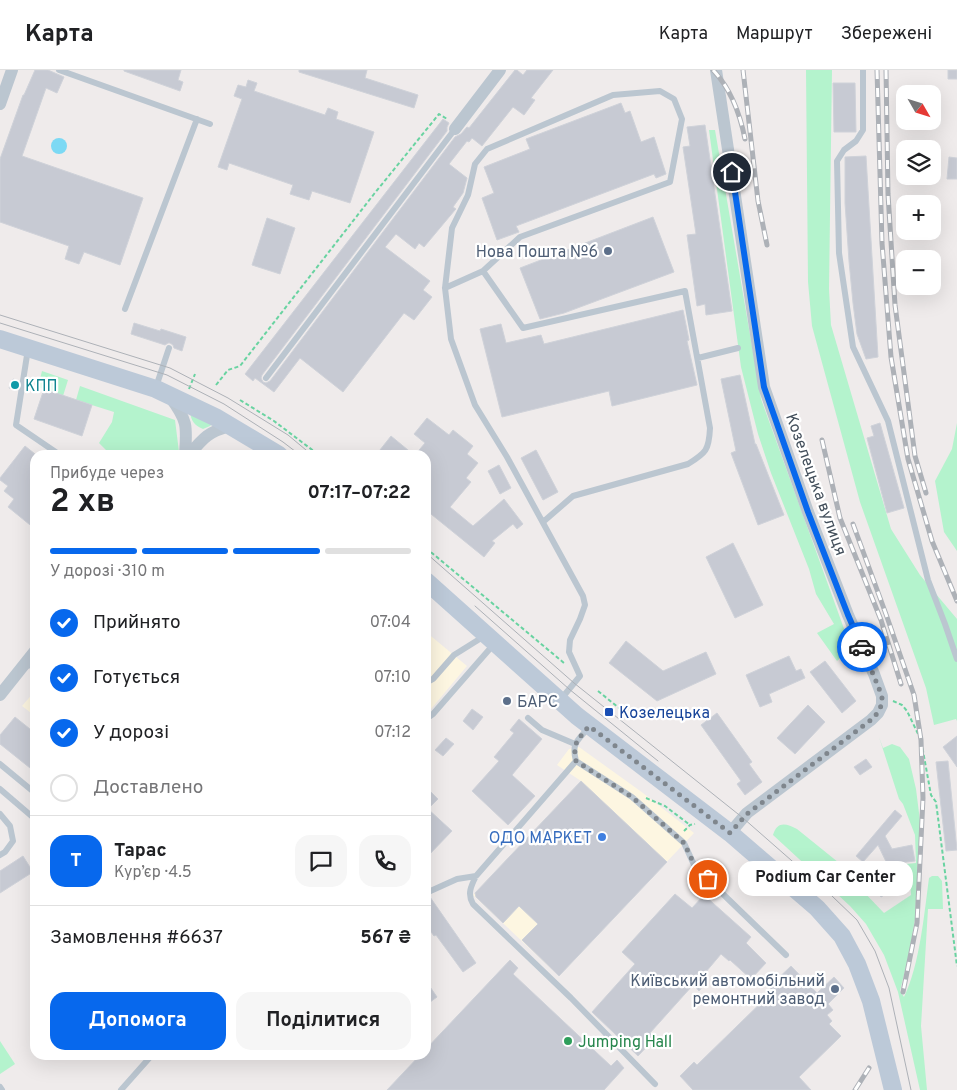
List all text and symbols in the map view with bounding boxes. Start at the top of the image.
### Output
text: Карта [25,20,94,50]
text: Карта [659,23,708,46]
text: Маршрут [736,23,813,46]
text: Збережені [841,23,932,46]
north arrow [896,85,941,130]
map controls [896,85,941,295]
button: layers [896,140,941,185]
pin [711,151,753,193]
icon: home [718,158,746,186]
button: + [896,195,941,240]
place label: Нова Пошта №6 [476,243,598,263]
marker: Нова Пошта №6 [602,245,614,257]
button: − [896,250,941,295]
place label: КПП [25,377,58,397]
marker: КПП [9,379,21,391]
street label: Козелецька вулиця [780,411,850,558]
text: Прибуде через [50,464,164,484]
text: 07:17–07:22 [308,481,411,505]
text: 2 хв [50,483,115,523]
text: У дорозі · 310 m [50,562,165,582]
icon: check [50,609,78,637]
text: Прийнято [93,611,181,635]
text: 07:04 [370,613,411,633]
courier [837,622,887,672]
icon: car [848,633,876,661]
icon: check [50,664,78,692]
text: Готується [93,666,180,690]
text: 07:10 [374,668,411,688]
place label: БАРС [517,693,558,713]
marker: БАРС [501,695,513,707]
place label: Козелецька [619,704,710,724]
marker: Козелецька [603,706,615,718]
icon: check [50,719,78,747]
text: У дорозі [93,721,169,745]
text: 07:12 [374,723,411,743]
text: Доставлено [93,776,203,800]
place label: ОДО МАРКЕТ [489,829,592,849]
marker: ОДО МАРКЕТ [596,831,608,843]
button: chat [295,835,347,887]
button: phone [359,835,411,887]
text: Тарас [114,839,167,863]
text: Т [70,849,82,873]
pin [687,858,729,900]
callout: Podium Car Center [738,862,913,896]
text: Кур’єр · 4.5 [114,863,192,883]
icon: bag [694,865,722,893]
text: Podium Car Center [755,868,896,888]
text: Замовлення #6637 [50,926,223,950]
text: 567 ₴ [360,926,411,950]
place label: Київський автомобільний ремонтний завод [630,972,825,1010]
marker: Київський автомобільний ремонтний завод [829,983,841,995]
button: Допомога [50,992,226,1050]
button: Поділитися [236,992,411,1050]
place label: Jumping Hall [578,1033,672,1053]
marker: Jumping Hall [562,1035,574,1047]

